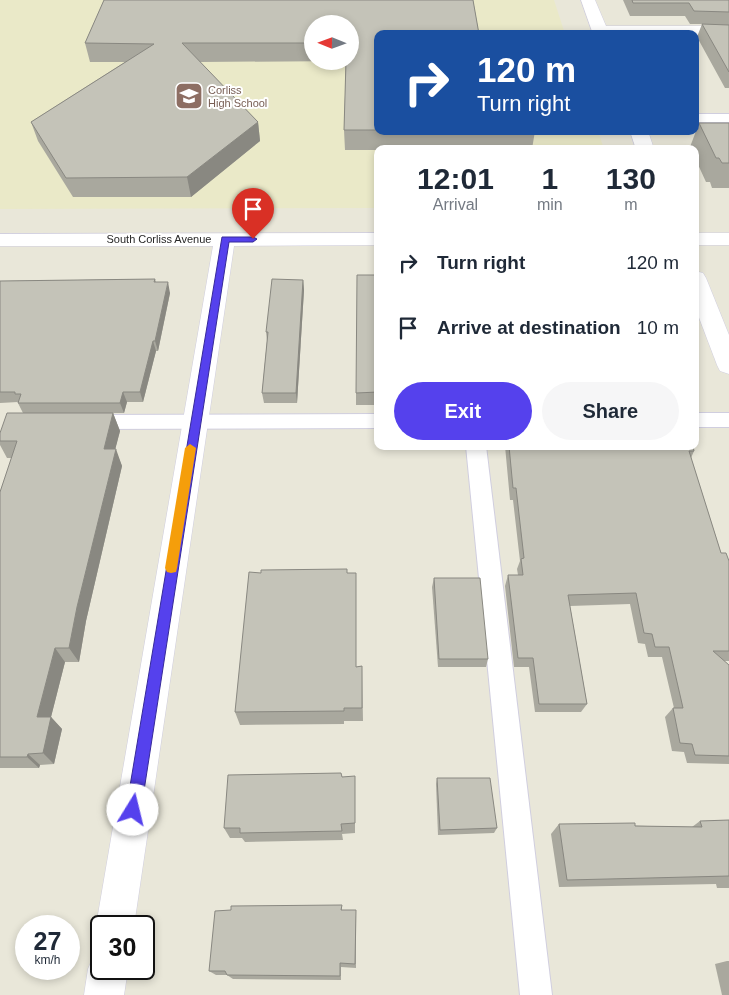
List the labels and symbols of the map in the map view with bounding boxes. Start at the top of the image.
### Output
north arrow [304,15,359,70]
school or university icon: Corliss High School [174,81,204,111]
place label: Corliss High School [208,84,267,109]
pin [232,188,274,239]
street label: South Corliss Avenue [107,233,211,245]
position arrow [106,783,158,835]
speed limit sign: 30 [90,915,155,980]

